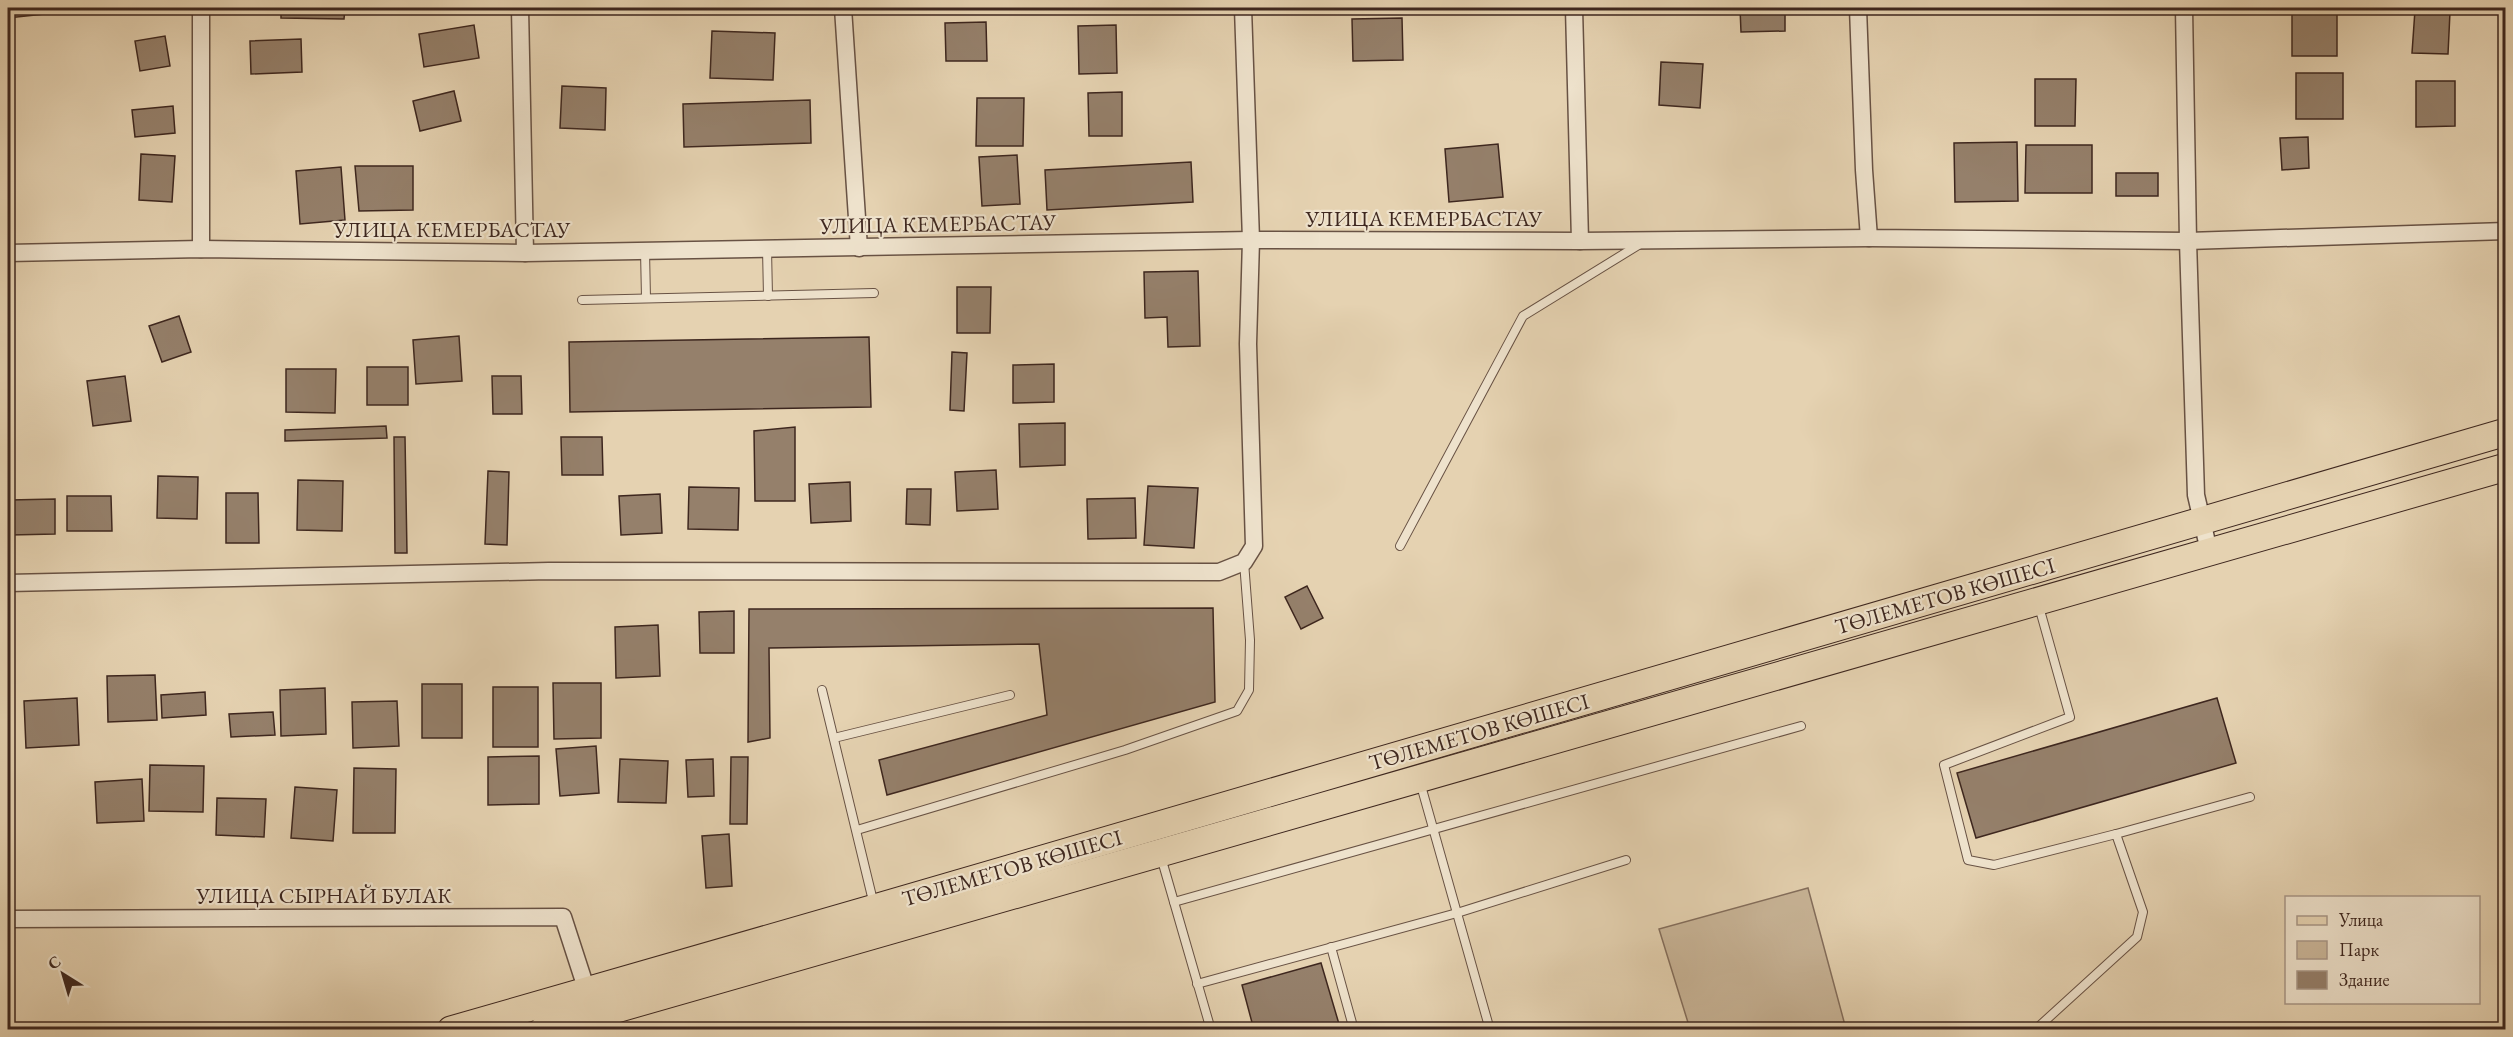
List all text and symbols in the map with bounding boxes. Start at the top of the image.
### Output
street label: УЛИЦА КЕМЕРБАСТАУ [1305,204,1542,233]
street label: УЛИЦА КЕМЕРБАСТАУ [818,207,1057,241]
street label: УЛИЦА КЕМЕРБАСТАУ [333,215,570,244]
street label: ТӨЛЕМЕТОВ КӨШЕСІ [1832,551,2059,641]
street label: ТӨЛЕМЕТОВ КӨШЕСІ [1366,687,1593,777]
street label: ТӨЛЕМЕТОВ КӨШЕСІ [899,823,1126,913]
street label: УЛИЦА СЫРНАЙ БУЛАК [195,881,452,910]
legend [2285,896,2480,1004]
text: Улица [2338,908,2384,931]
text: Парк [2339,938,2379,961]
north arrow [33,944,93,1004]
text: С [43,951,65,974]
text: Здание [2339,968,2389,991]

